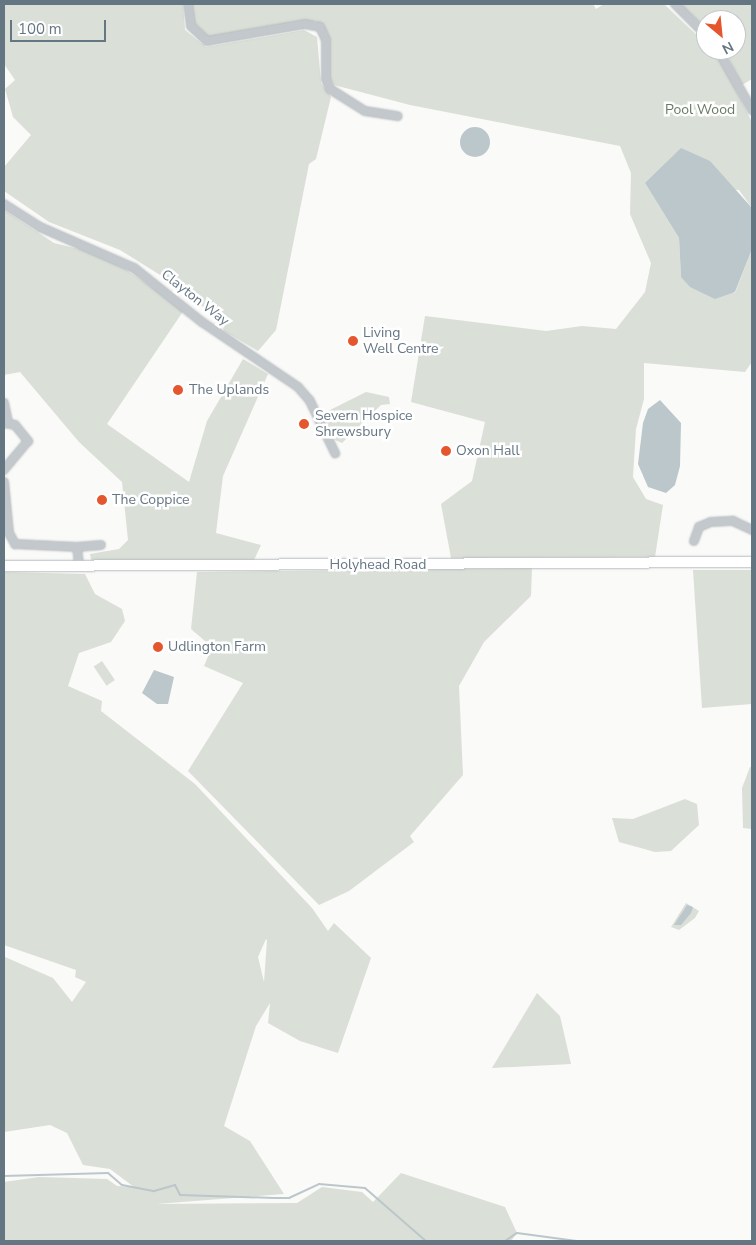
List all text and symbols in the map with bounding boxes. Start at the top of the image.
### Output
scale bar [12,10,109,42]
north arrow [696,10,746,60]
text: 100 m [18,19,62,39]
text: N [719,37,737,59]
park label: Pool Wood [665,102,735,118]
street label: Clayton Way [158,266,232,330]
place label: Living Well Centre [363,325,439,358]
marker: Living Well Centre [347,335,359,347]
place label: The Uplands [189,382,269,398]
marker: The Uplands [171,383,185,397]
place label: Severn Hospice Shrewsbury [315,408,412,441]
marker: Severn Hospice Shrewsbury [297,417,311,431]
place label: Oxon Hall [456,443,520,459]
marker: Oxon Hall [440,445,452,457]
place label: The Coppice [112,492,190,508]
marker: The Coppice [96,494,108,506]
street label: Holyhead Road [330,557,426,573]
place label: Udlington Farm [168,639,266,655]
marker: Udlington Farm [152,641,164,653]

